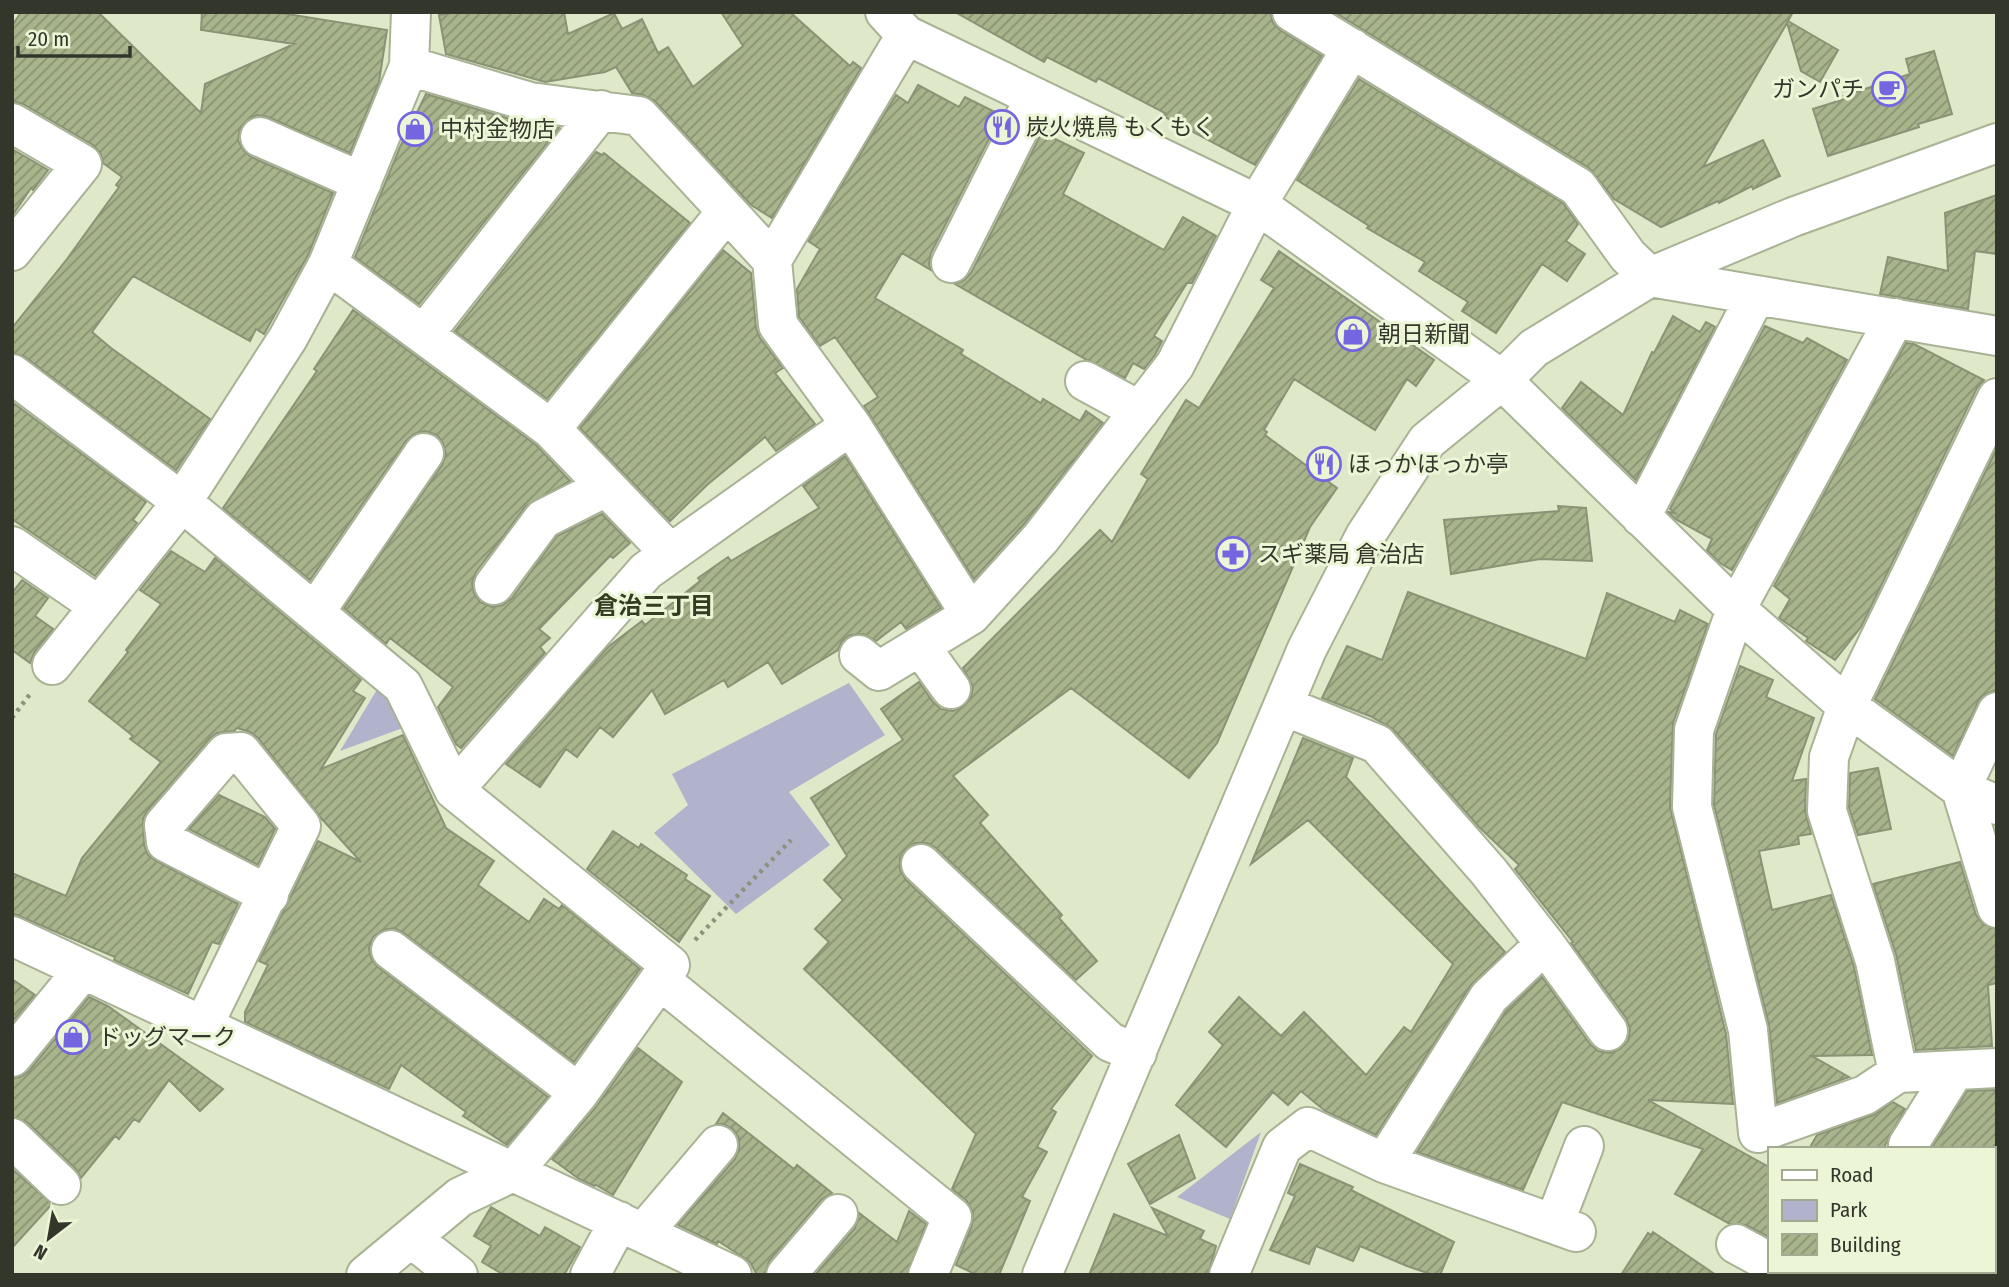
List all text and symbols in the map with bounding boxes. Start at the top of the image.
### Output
scale bar [18,14,130,58]
text: 20 m [28,26,69,52]
cafe icon: ガンパチ [1870,70,1908,108]
place label: ガンパチ [1772,75,1864,103]
restaurant icon: 炭火焼鳥 もくもく [983,108,1021,146]
shop icon: 中村金物店 [396,110,434,148]
place label: 炭火焼鳥 もくもく [1026,113,1215,141]
place label: 中村金物店 [440,115,555,143]
shop icon: 朝日新聞 [1334,315,1372,353]
place label: 朝日新聞 [1378,320,1470,348]
restaurant icon: ほっかほっか亭 [1305,445,1343,483]
place label: ほっかほっか亭 [1348,450,1509,478]
pharmacy icon: スギ薬局 倉治店 [1214,535,1252,573]
place label: スギ薬局 倉治店 [1258,540,1424,568]
district label: 倉治三丁目 [594,592,714,620]
shop icon: ドッグマーク [54,1018,92,1056]
place label: ドッグマーク [98,1023,236,1051]
legend [1768,1147,1995,1273]
text: Road [1830,1162,1874,1188]
text: Park [1830,1197,1868,1223]
north arrow [14,1203,84,1273]
text: Building [1830,1232,1901,1258]
text: N [30,1239,51,1265]

